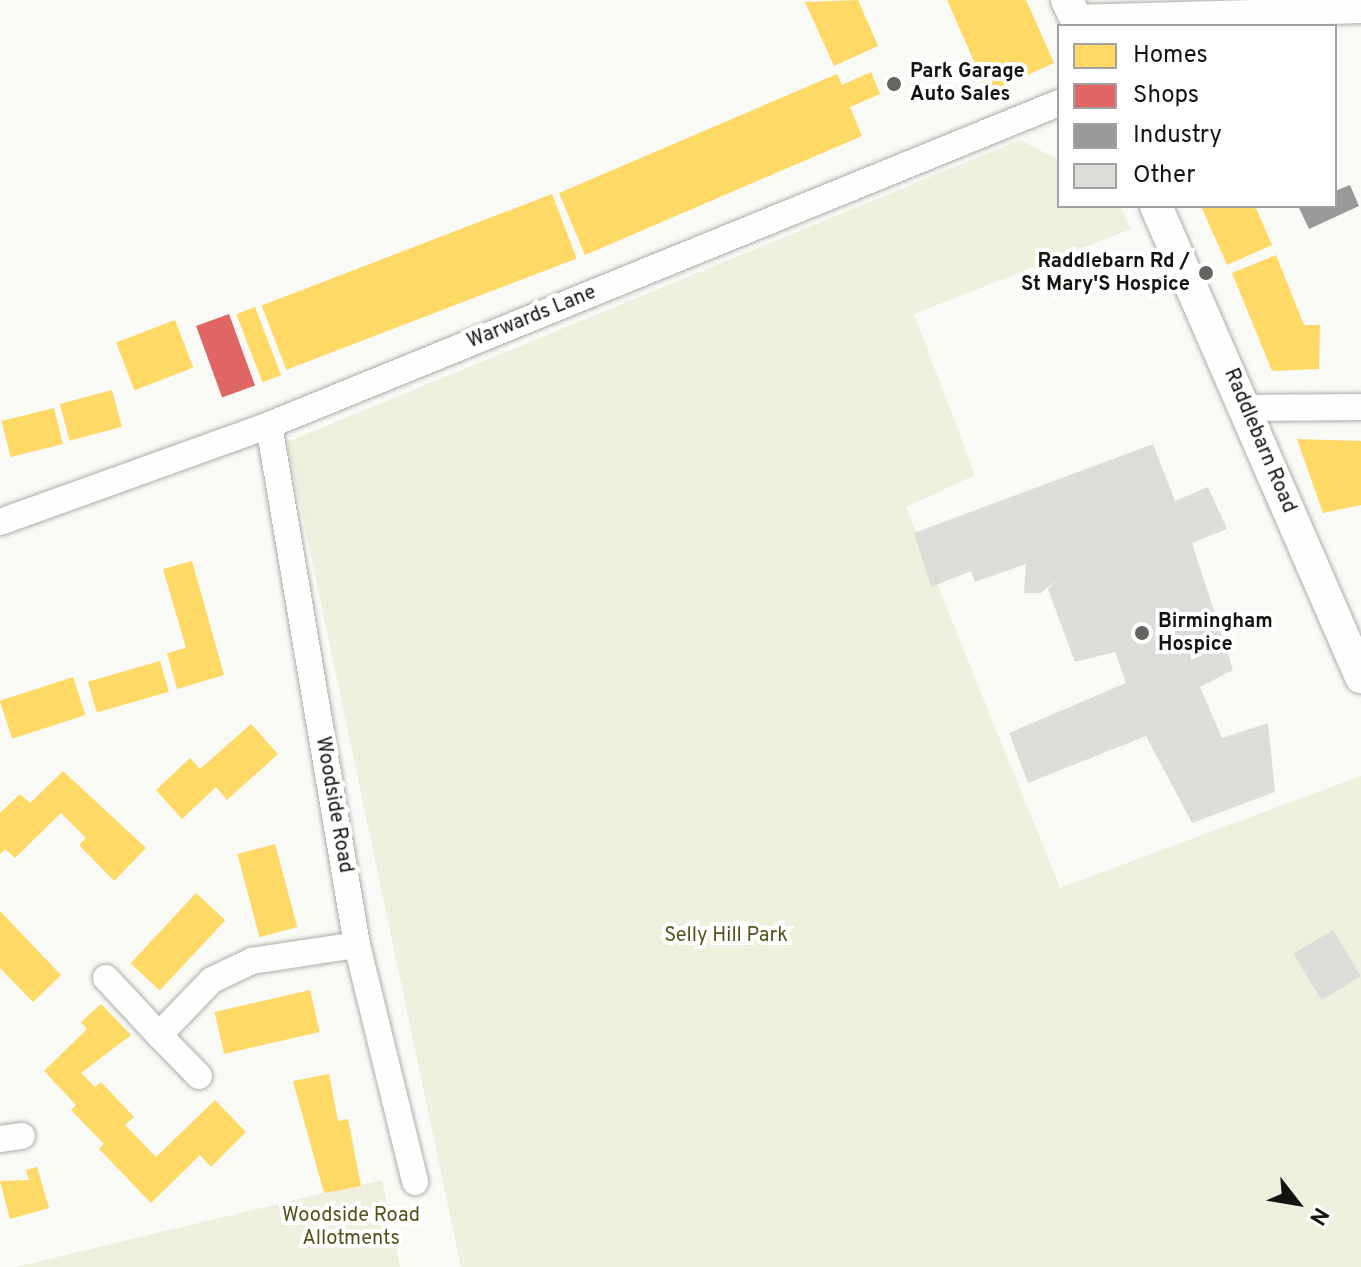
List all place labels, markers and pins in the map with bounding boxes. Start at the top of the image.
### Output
place label: Park Garage Auto Sales [910,60,1025,107]
marker: Park Garage Auto Sales [885,75,903,93]
place label: Raddlebarn Rd / St Mary'S Hospice [1021,250,1190,297]
marker: Raddlebarn Rd / St Mary'S Hospice [1197,264,1215,282]
place label: Birmingham Hospice [1158,610,1273,657]
marker: Birmingham Hospice [1133,624,1151,642]

